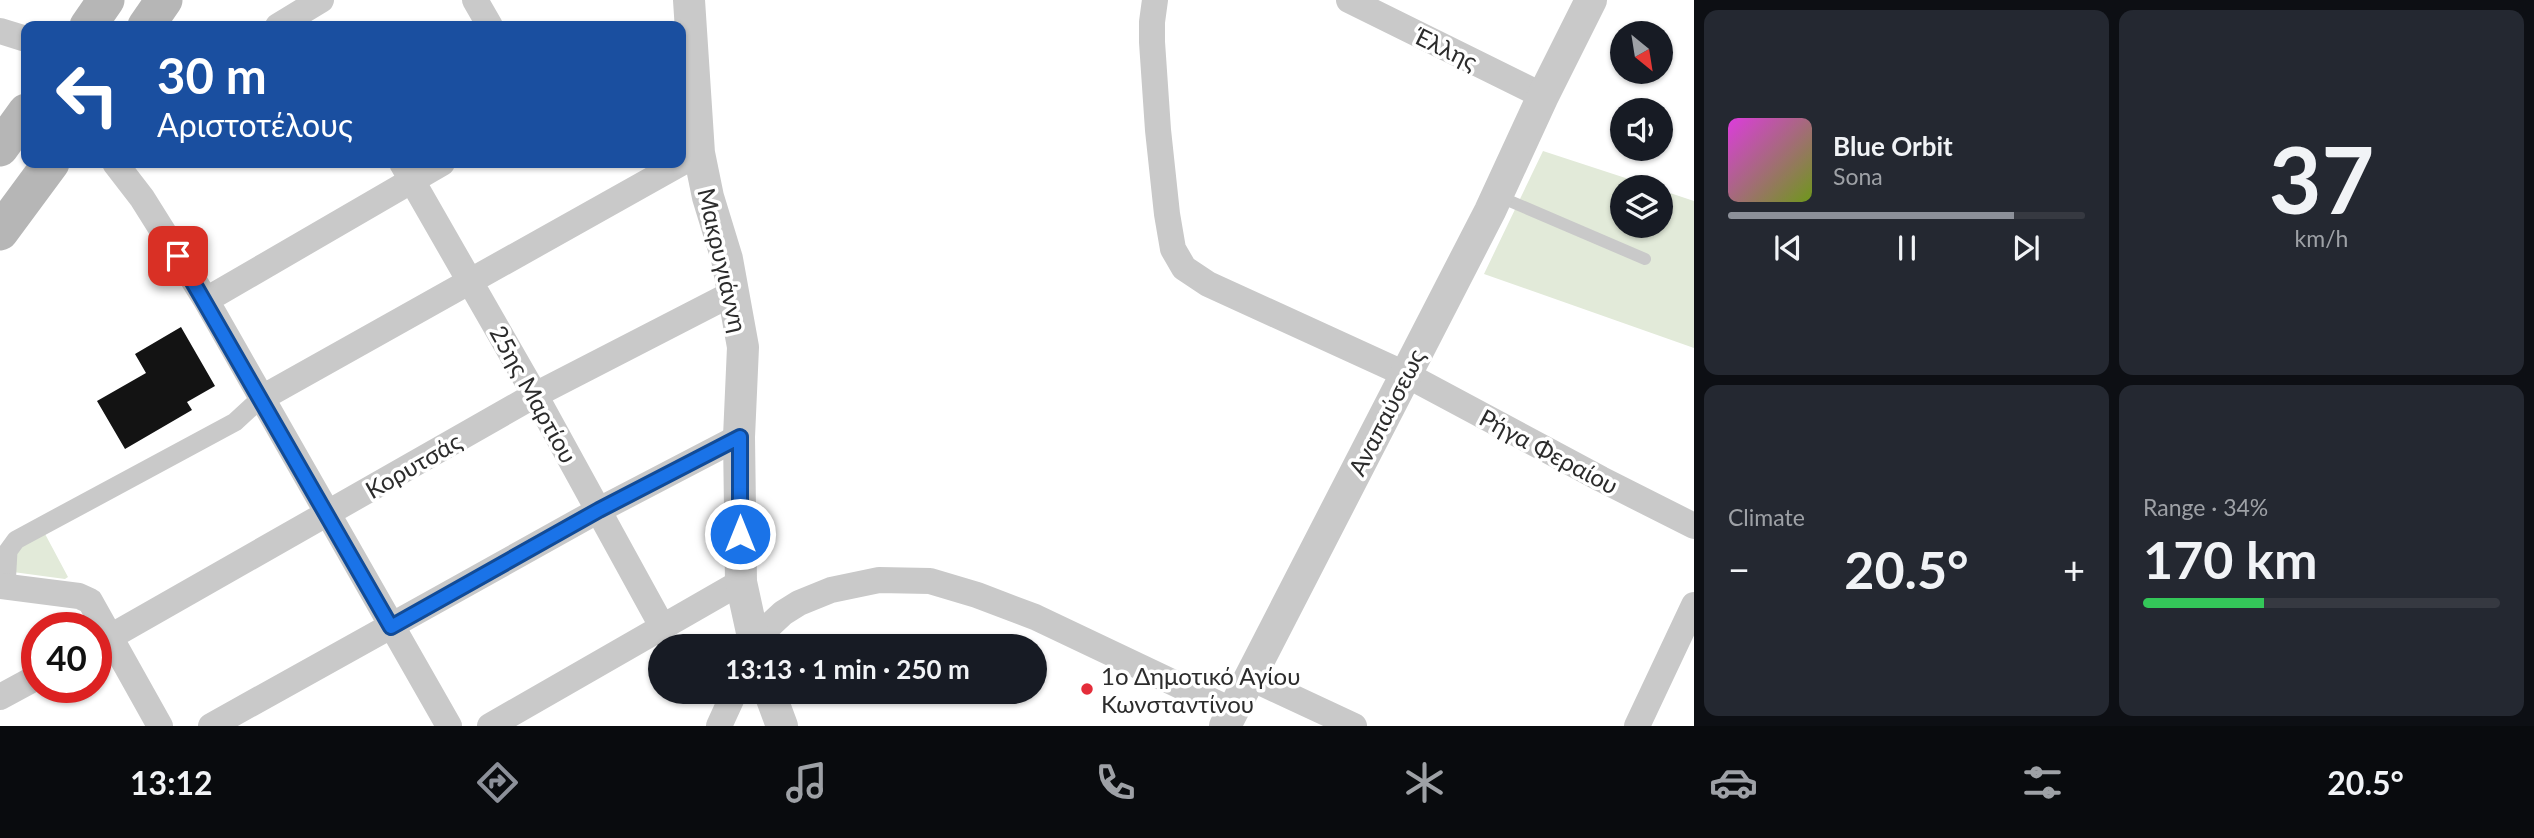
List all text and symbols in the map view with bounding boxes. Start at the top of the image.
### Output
street label: Έλλης [1410,20,1482,76]
north arrow [1610,21,1673,84]
map controls [1610,21,1673,238]
text: 30 m [157,46,267,104]
icon: left [42,49,133,140]
button: sound [1610,98,1673,161]
text: Αριστοτέλους [157,105,353,144]
text: 37 [2269,124,2374,233]
text: Blue Orbit [1833,130,1953,162]
text: Sona [1833,162,1883,190]
button: layers [1610,175,1673,238]
street label: Μακρυγιάννη [692,185,754,335]
text: km/h [2295,224,2348,252]
pin [148,226,208,286]
icon: previous [1769,229,1807,267]
icon: pause [1888,229,1926,267]
icon: next [2007,229,2045,267]
icon: arrive [159,237,197,275]
street label: 25ης Μαρτίου [484,320,584,468]
street label: Αναπαύσεως [1342,344,1430,480]
street label: Ρήγα Φεραίου [1475,402,1623,500]
street label: Κορυτσάς [360,426,466,504]
text: Range · 34% [2143,493,2268,521]
position arrow [703,497,777,571]
text: Climate [1728,503,1805,531]
text: 170 km [2143,528,2317,590]
text: 20.5° [1844,538,1969,600]
text: − [1728,546,1750,592]
text: + [2063,546,2085,592]
speed limit sign: 40 [21,612,112,703]
text: 13:13 · 1 min · 250 m [725,653,970,685]
place label: 1ο Δημοτικό Αγίου Κωνσταντίνου [1101,661,1300,718]
marker: 1ο Δημοτικό Αγίου Κωνσταντίνου [1079,681,1095,697]
icon: directions [473,758,522,807]
icon: music [782,758,831,807]
icon: phone [1091,758,1140,807]
icon: climate [1400,758,1449,807]
icon: car [1709,758,1758,807]
icon: filters [2018,758,2067,807]
text: 13:12 [130,763,213,802]
text: 20.5° [2327,763,2404,802]

